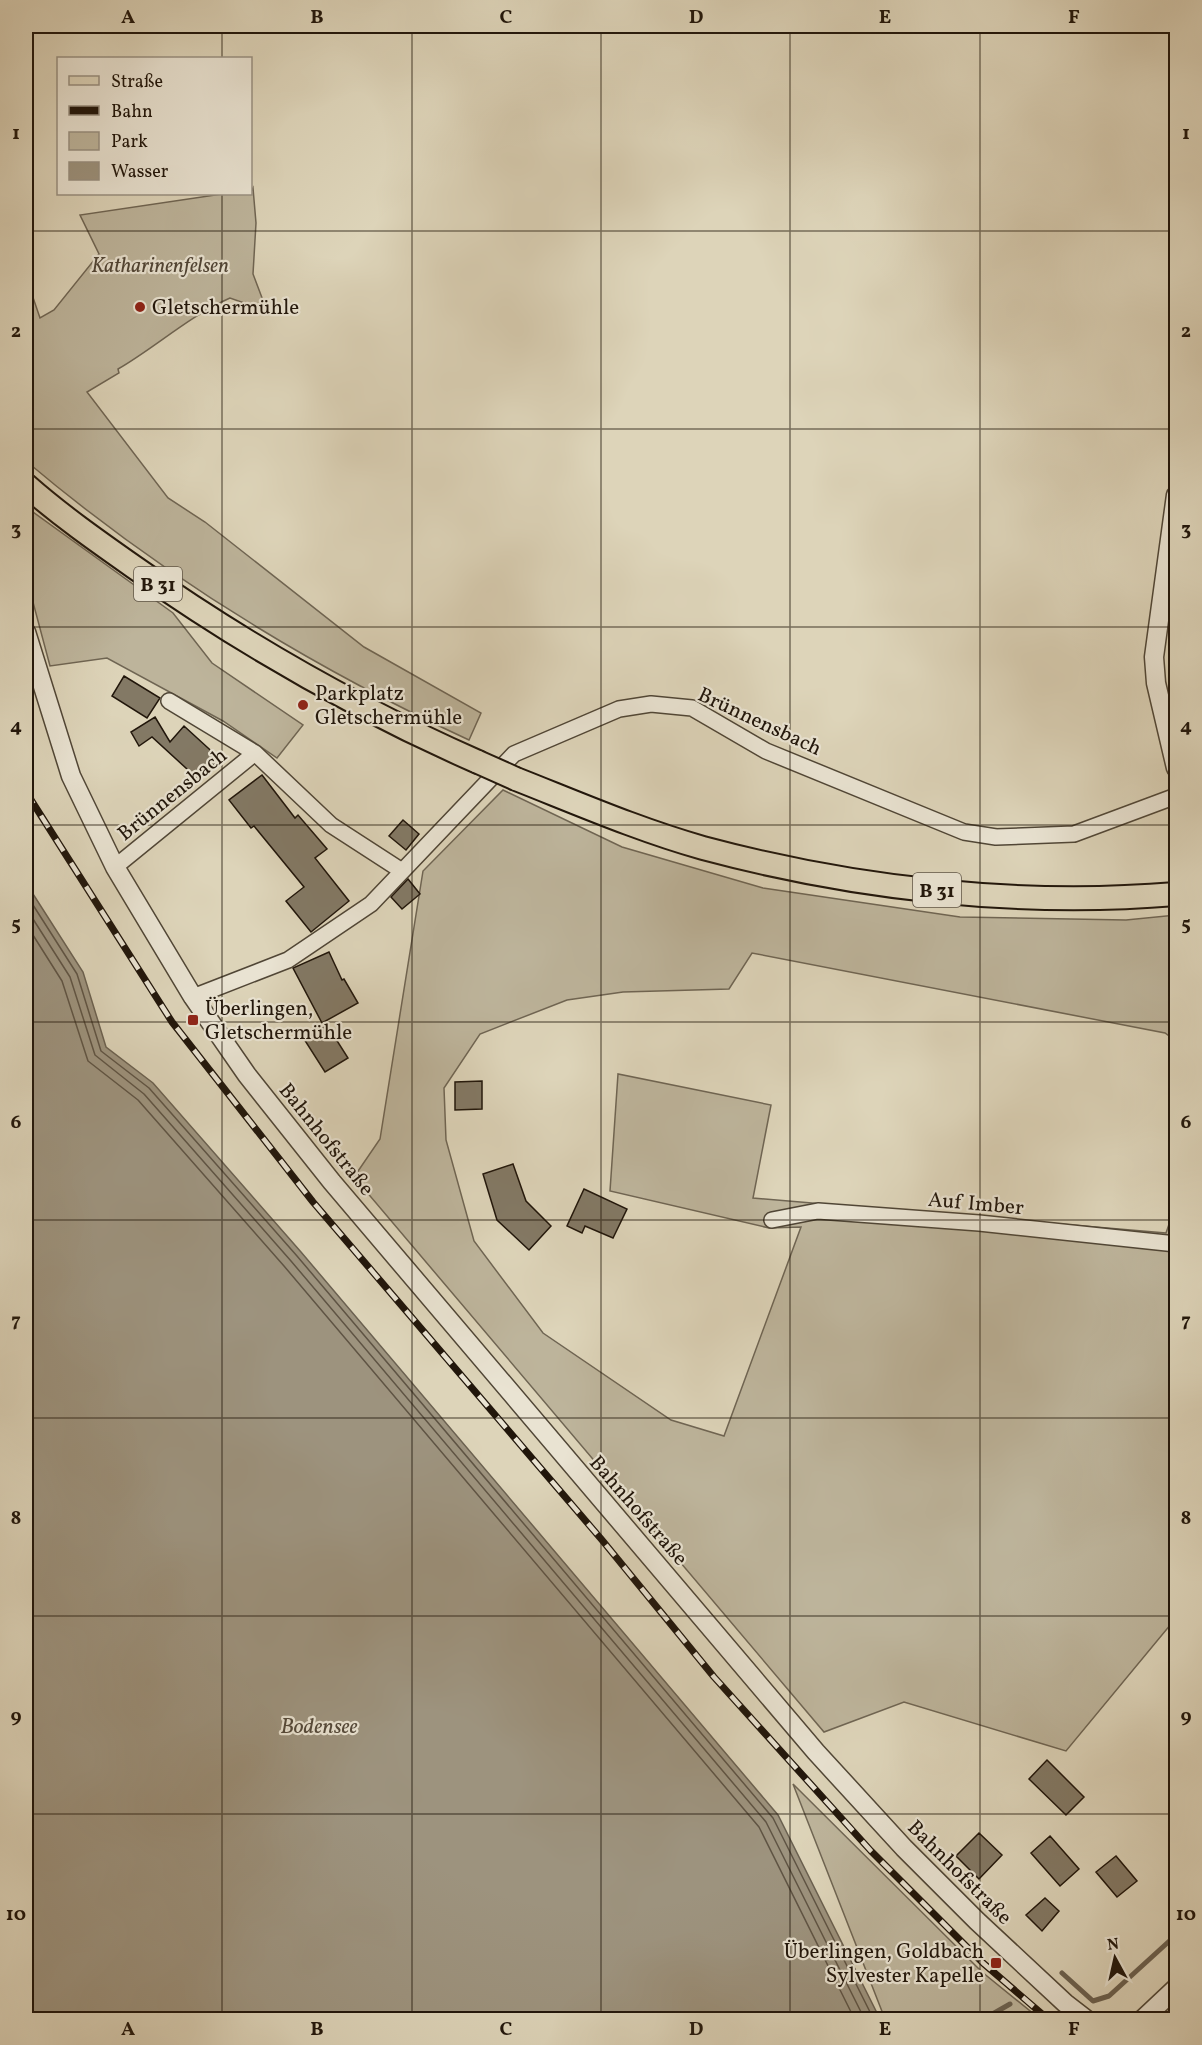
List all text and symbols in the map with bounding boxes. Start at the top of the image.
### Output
text: A [121,4,135,32]
text: B [310,4,324,32]
text: C [500,4,513,32]
text: D [689,4,703,32]
text: E [879,4,891,32]
text: F [1068,4,1080,32]
legend [57,57,252,195]
text: Straße [111,70,163,95]
text: Bahn [111,100,153,125]
text: 1 [12,120,20,148]
text: 1 [1182,120,1190,148]
text: Park [111,130,148,155]
text: Wasser [111,160,169,185]
park label: Katharinenfelsen [91,252,229,281]
place label: Gletschermühle [152,294,299,323]
marker: Gletschermühle [133,300,147,314]
text: 2 [11,318,21,346]
text: 2 [1181,318,1191,346]
text: 3 [11,516,21,544]
text: 3 [1181,516,1191,544]
road number: B 31 [134,567,182,601]
place label: Parkplatz Gletschermühle [315,680,462,733]
street label: Brünnensbach [693,681,826,764]
marker: Parkplatz Gletschermühle [296,698,310,712]
text: 4 [10,713,22,741]
text: 4 [1180,713,1192,741]
street label: Brünnensbach [112,742,234,848]
road number: B 31 [913,873,961,907]
text: 5 [11,911,21,939]
text: 5 [1181,911,1191,939]
place label: Überlingen, Gletschermühle [205,995,352,1048]
marker: Überlingen, Gletschermühle [186,1013,200,1027]
street label: Bahnhofstraße [271,1077,380,1203]
text: 6 [11,1109,22,1137]
text: 6 [1181,1109,1192,1137]
street label: Auf Imber [927,1186,1025,1223]
text: 7 [11,1307,21,1335]
text: 7 [1181,1307,1191,1335]
street label: Bahnhofstraße [582,1450,694,1572]
text: 8 [11,1505,21,1533]
text: 8 [1181,1505,1191,1533]
text: 9 [10,1703,22,1731]
text: 9 [1180,1703,1192,1731]
water label: Bodensee [280,1712,358,1743]
street label: Bahnhofstraße [900,1814,1018,1932]
text: 10 [6,1901,26,1929]
text: 10 [1176,1901,1196,1929]
north arrow [1085,1928,1145,1988]
text: N [1106,1933,1121,1957]
place label: Überlingen, Goldbach Sylvester Kapelle [784,1938,984,1991]
marker: Überlingen, Goldbach Sylvester Kapelle [989,1956,1003,1970]
text: A [121,2016,135,2044]
text: B [310,2016,324,2044]
text: C [500,2016,513,2044]
text: D [689,2016,703,2044]
text: E [879,2016,891,2044]
text: F [1068,2016,1080,2044]

